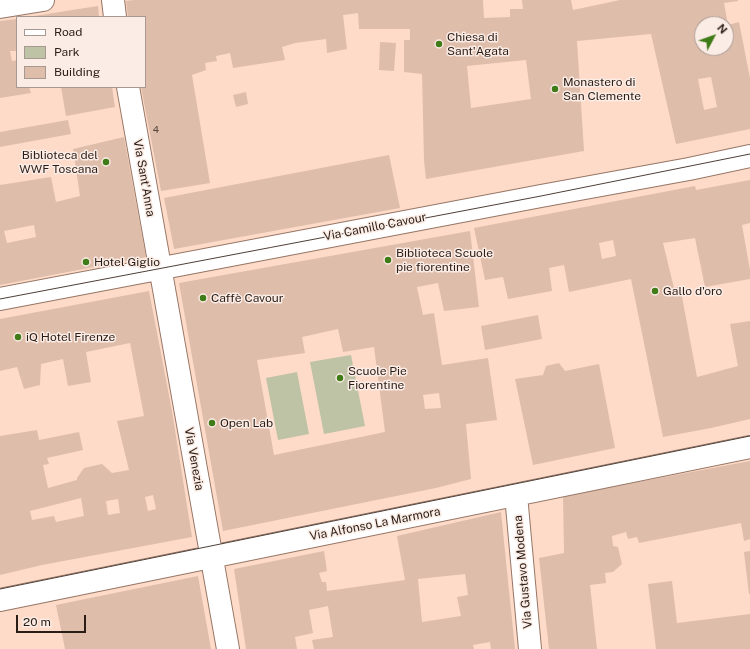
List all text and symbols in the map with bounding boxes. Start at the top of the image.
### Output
legend [16,16,146,88]
north arrow [694,16,734,56]
text: N [715,22,730,36]
text: Road [54,25,82,39]
place label: Chiesa di Sant'Agata [447,30,509,58]
marker: Chiesa di Sant'Agata [434,39,444,49]
text: Park [54,45,80,59]
text: Building [54,65,100,79]
place label: Monastero di San Clemente [563,75,641,103]
marker: Monastero di San Clemente [550,84,560,94]
house number: 4 [153,124,159,136]
street label: Via Sant'Anna [130,138,158,218]
place label: Biblioteca del WWF Toscana [19,148,98,176]
marker: Biblioteca del WWF Toscana [101,157,111,167]
street label: Via Camillo Cavour [322,210,428,244]
place label: Biblioteca Scuole pie fiorentine [396,246,493,274]
place label: Hotel Giglio [94,255,160,269]
marker: Biblioteca Scuole pie fiorentine [383,255,393,265]
marker: Hotel Giglio [81,257,91,267]
place label: Gallo d'oro [663,284,722,298]
marker: Gallo d'oro [650,286,660,296]
place label: Caffè Cavour [211,291,284,305]
marker: Caffè Cavour [198,293,208,303]
place label: iQ Hotel Firenze [26,330,115,344]
marker: iQ Hotel Firenze [13,332,23,342]
place label: Scuole Pie Fiorentine [348,364,407,392]
marker: Scuole Pie Fiorentine [335,373,345,383]
place label: Open Lab [220,416,273,430]
marker: Open Lab [207,418,217,428]
street label: Via Venezia [181,426,207,492]
street label: Via Alfonso La Marmora [308,504,442,544]
street label: Via Gustavo Modena [511,515,535,629]
scale bar [18,607,88,633]
text: 20 m [23,615,51,629]

